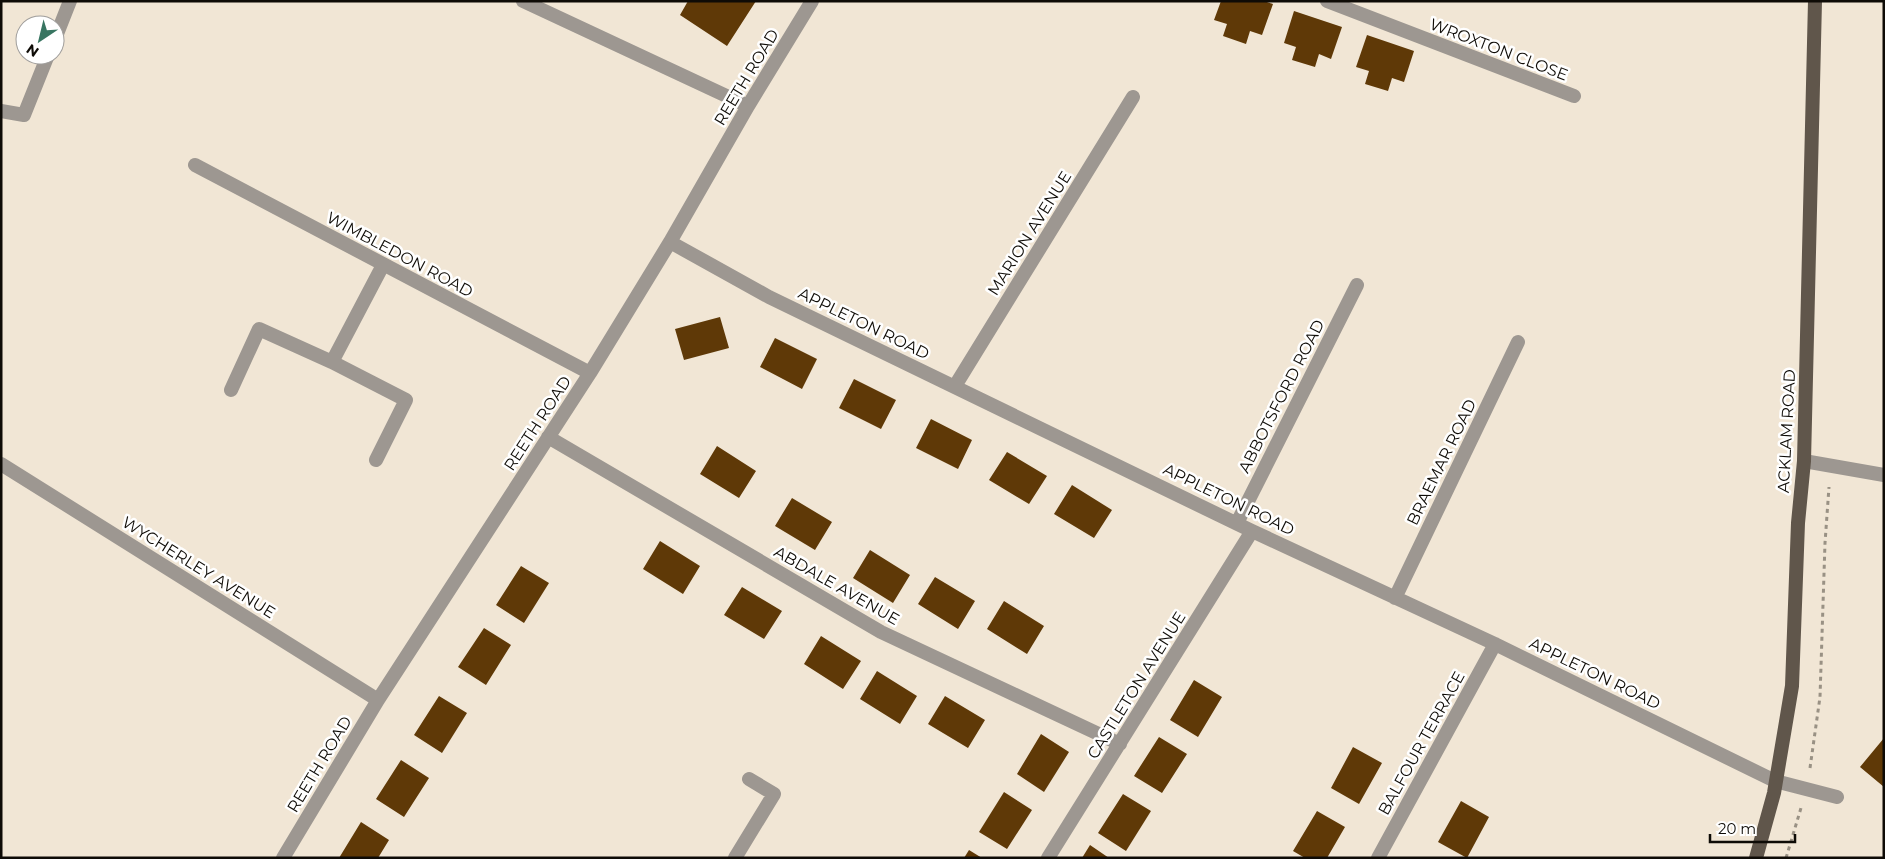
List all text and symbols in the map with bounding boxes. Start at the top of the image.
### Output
street label: WROXTON CLOSE [1427,14,1571,85]
north arrow [15,15,65,65]
street label: REETH ROAD [710,26,783,129]
text: N [23,40,42,61]
street label: MARION AVENUE [984,168,1075,299]
street label: WIMBLEDON ROAD [323,208,476,301]
street label: APPLETON ROAD [795,283,932,363]
street label: ABBOTSFORD ROAD [1234,316,1328,476]
street label: ACKLAM ROAD [1774,369,1799,493]
street label: REETH ROAD [500,372,575,474]
street label: BRAEMAR ROAD [1403,396,1480,528]
street label: APPLETON ROAD [1160,459,1297,539]
street label: WYCHERLEY AVENUE [119,512,279,622]
street label: ABDALE AVENUE [771,542,903,629]
street label: CASTLETON AVENUE [1083,608,1190,762]
street label: APPLETON ROAD [1526,633,1663,713]
street label: BALFOUR TERRACE [1374,668,1469,818]
street label: REETH ROAD [283,713,356,816]
scale bar [1710,812,1795,844]
text: 20 m [1718,819,1756,838]

